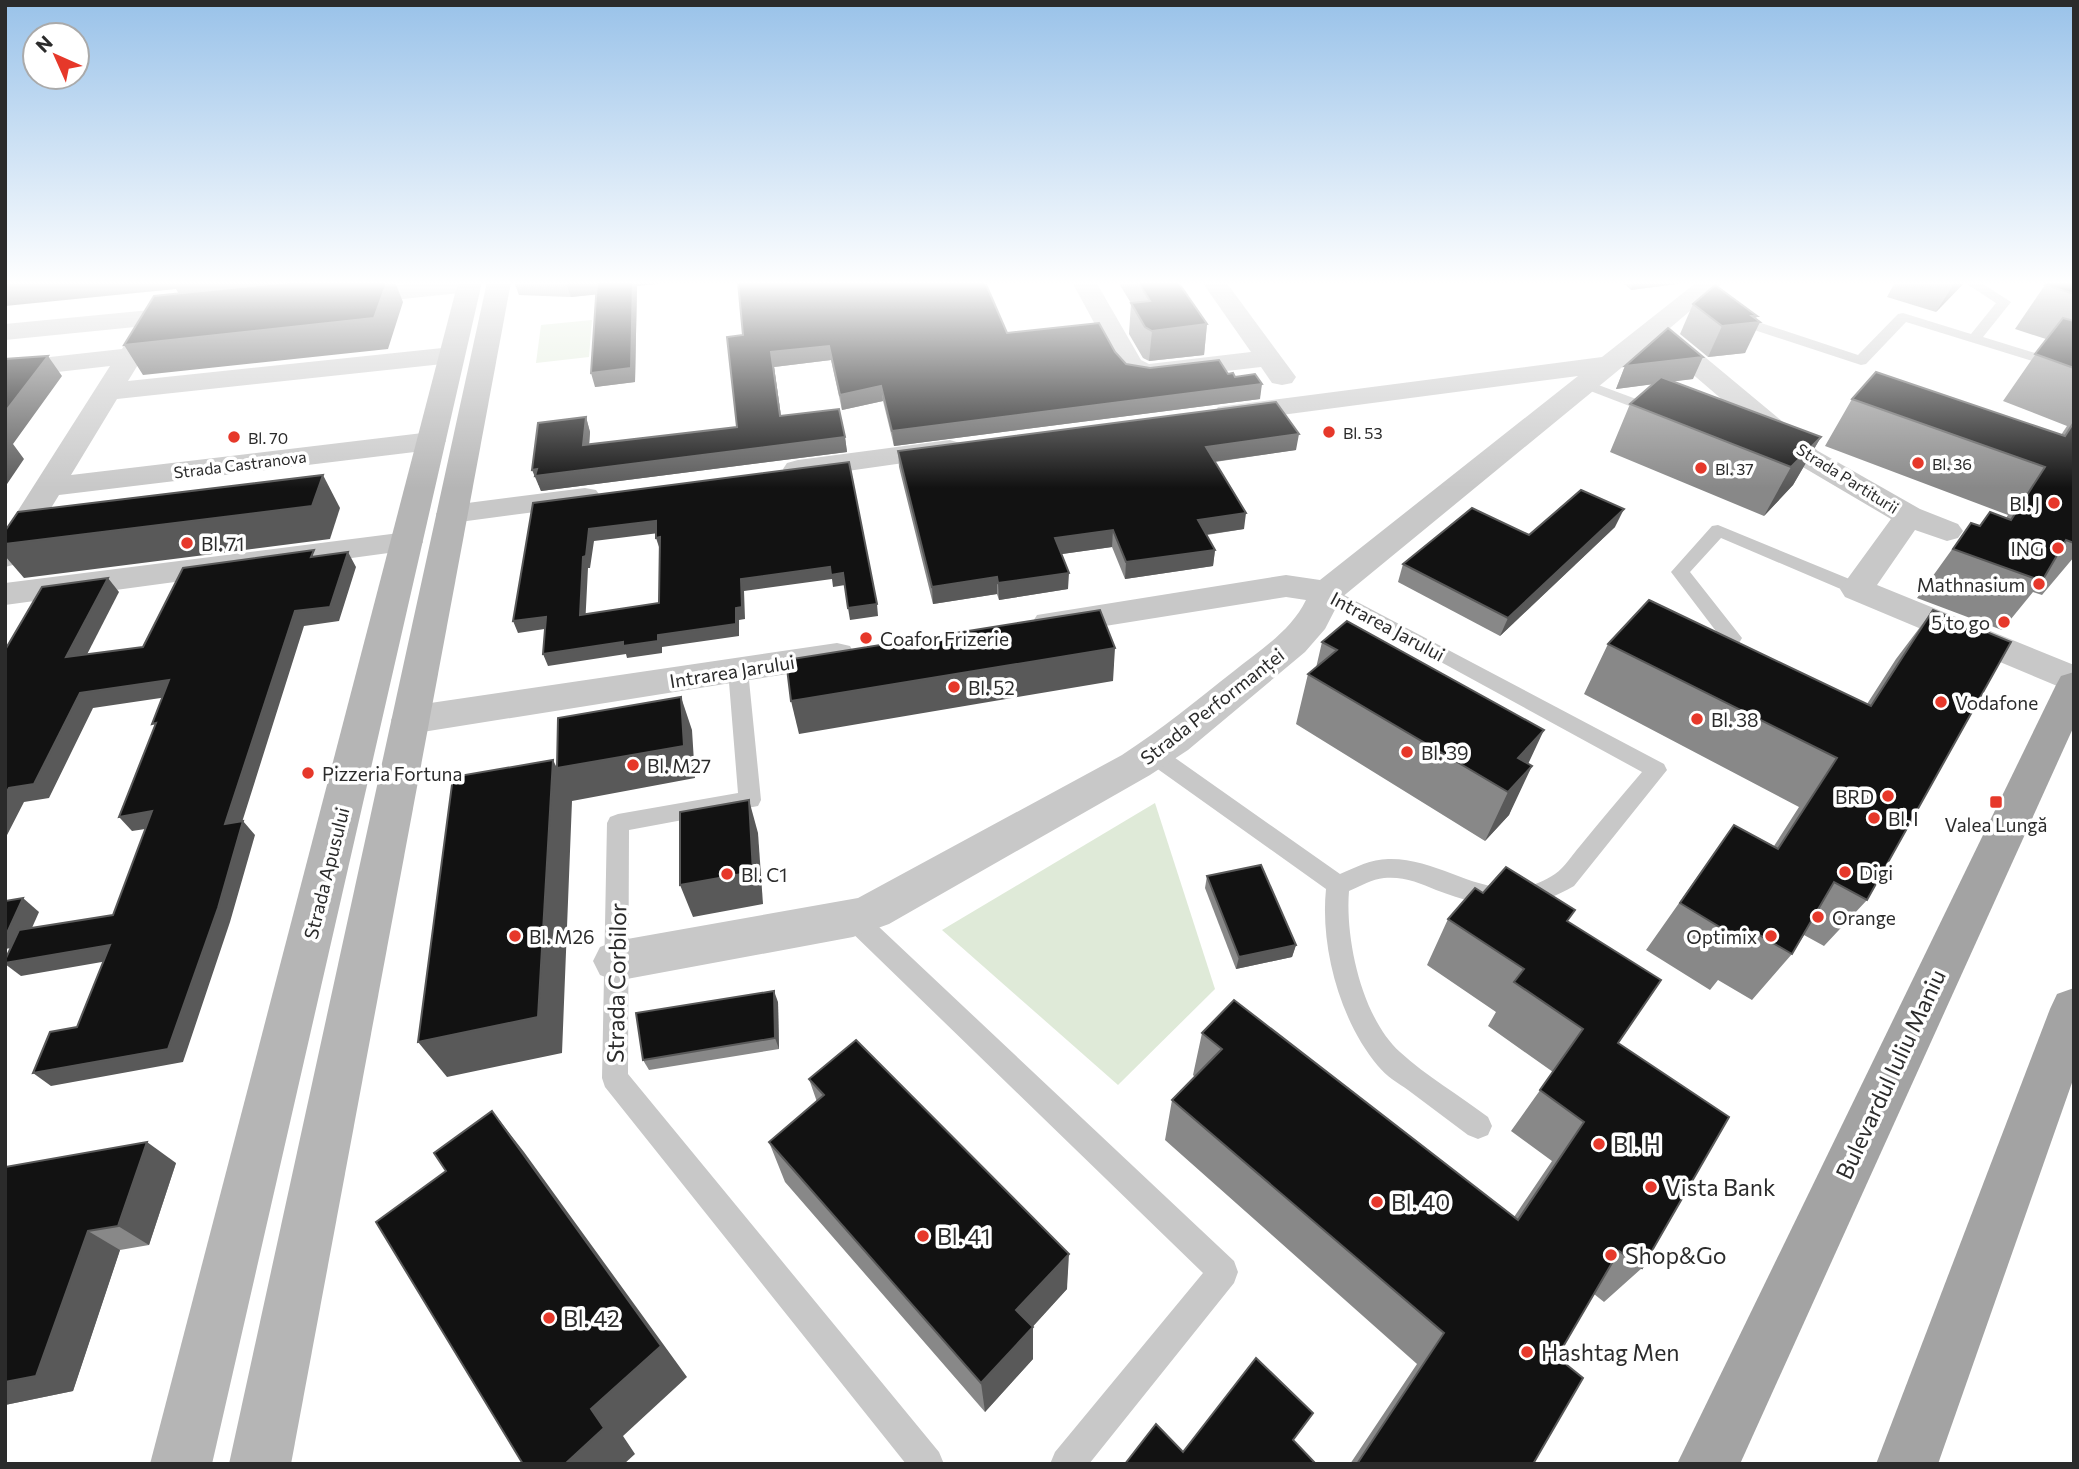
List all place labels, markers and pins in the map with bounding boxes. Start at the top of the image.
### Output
place label: Bl. 53 [1343,423,1383,442]
marker: Bl. 53 [1321,424,1337,440]
place label: Bl. 70 [248,428,288,447]
marker: Bl. 70 [226,429,242,445]
place label: Bl. 36 [1932,454,1972,473]
marker: Bl. 36 [1910,455,1926,471]
place label: Bl. 37 [1715,459,1754,478]
marker: Bl. 37 [1693,460,1709,476]
place label: Bl. J [2009,492,2040,515]
marker: Bl. J [2046,495,2062,511]
place label: Bl. 71 [201,532,244,555]
marker: Bl. 71 [179,535,195,551]
place label: ING [2010,537,2044,560]
marker: ING [2050,540,2066,556]
place label: Mathnasium [1917,573,2025,596]
marker: Mathnasium [2031,576,2047,592]
place label: 5 to go [1931,611,1990,634]
marker: 5 to go [1996,614,2012,630]
place label: Coafor Frizerie [880,627,1009,650]
marker: Coafor Frizerie [858,630,874,646]
place label: Bl. 52 [968,676,1015,699]
marker: Bl. 52 [946,679,962,695]
place label: Vodafone [1955,691,2038,714]
marker: Vodafone [1933,694,1949,710]
place label: Bl. 38 [1711,708,1759,731]
marker: Bl. 38 [1689,711,1705,727]
place label: Bl. 39 [1421,741,1469,764]
marker: Bl. 39 [1399,744,1415,760]
place label: Bl. M27 [647,754,711,777]
marker: Bl. M27 [625,757,641,773]
place label: Pizzeria Fortuna [322,762,462,785]
marker: Pizzeria Fortuna [300,765,316,781]
place label: BRD [1835,785,1874,808]
marker: BRD [1880,788,1896,804]
marker: Valea Lungă [1988,794,2004,810]
place label: Bl. I [1888,807,1919,830]
marker: Bl. I [1866,810,1882,826]
place label: Valea Lungă [1945,813,2047,836]
place label: Digi [1859,861,1893,884]
place label: Bl. C1 [741,863,787,886]
marker: Digi [1837,864,1853,880]
marker: Bl. C1 [719,866,735,882]
place label: Orange [1832,906,1896,929]
marker: Orange [1810,909,1826,925]
place label: Bl. M26 [529,925,594,948]
place label: Optimix [1686,925,1757,948]
marker: Bl. M26 [507,928,523,944]
marker: Optimix [1763,928,1779,944]
place label: Bl. H [1613,1130,1661,1158]
marker: Bl. H [1591,1136,1607,1152]
place label: Vista Bank [1665,1173,1776,1201]
marker: Vista Bank [1643,1179,1659,1195]
place label: Bl. 40 [1391,1188,1450,1216]
marker: Bl. 40 [1369,1194,1385,1210]
place label: Bl. 41 [937,1222,990,1250]
marker: Bl. 41 [915,1228,931,1244]
place label: Shop&Go [1625,1241,1727,1269]
marker: Shop&Go [1603,1247,1619,1263]
place label: Bl. 42 [563,1304,620,1332]
marker: Bl. 42 [541,1310,557,1326]
place label: Hashtag Men [1541,1338,1680,1366]
marker: Hashtag Men [1519,1344,1535,1360]

